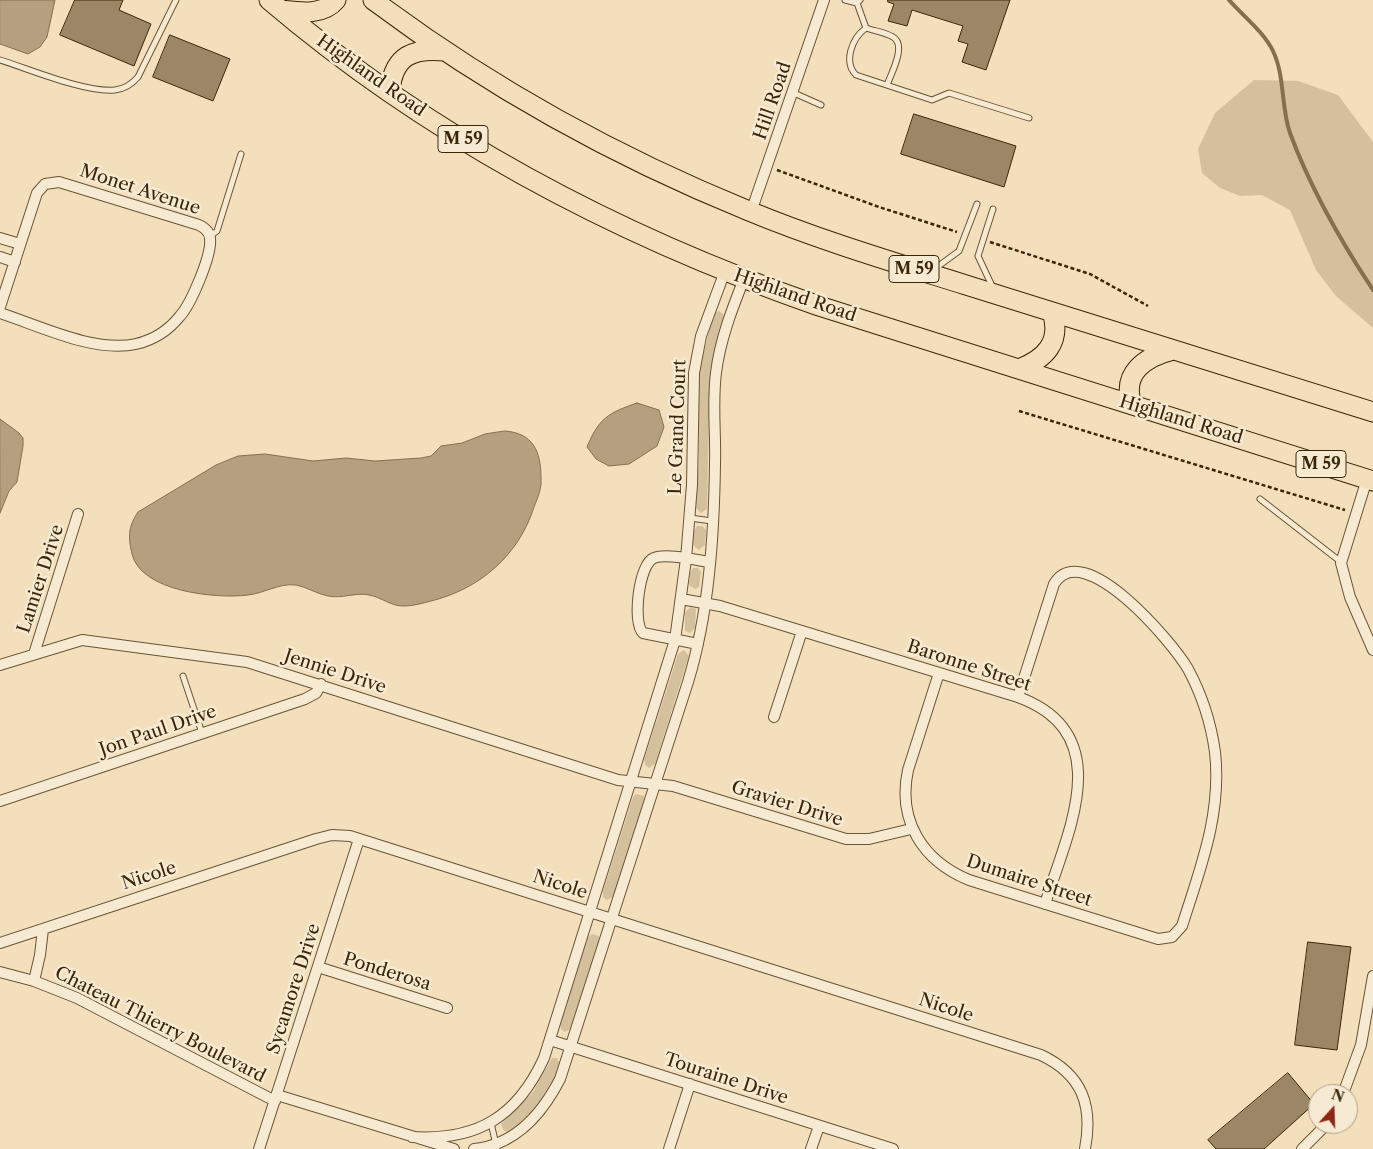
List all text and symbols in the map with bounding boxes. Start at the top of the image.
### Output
street label: Highland Road [312,30,430,122]
street label: Hill Road [750,59,796,143]
road number: M 59 [438,126,488,152]
street label: Monet Avenue [77,160,203,220]
road number: M 59 [889,255,939,282]
street label: Highland Road [731,265,859,327]
street label: Le Grand Court [665,359,691,495]
street label: Highland Road [1117,391,1245,449]
road number: M 59 [1296,450,1346,478]
street label: Lamier Drive [13,522,69,636]
street label: Baronne Street [904,636,1034,696]
street label: Jennie Drive [281,645,389,699]
street label: Jon Paul Drive [97,701,219,761]
street label: Gravier Drive [729,777,845,831]
street label: Dumaire Street [964,851,1094,911]
street label: Nicole [119,857,179,895]
street label: Nicole [530,866,590,904]
street label: Sycamore Drive [263,921,325,1057]
street label: Ponderosa [341,948,433,996]
street label: Chateau Thierry Boulevard [51,962,269,1088]
street label: Nicole [916,989,976,1027]
street label: Touraine Drive [661,1049,791,1109]
north arrow [1308,1084,1358,1134]
text: N [1329,1085,1347,1106]

